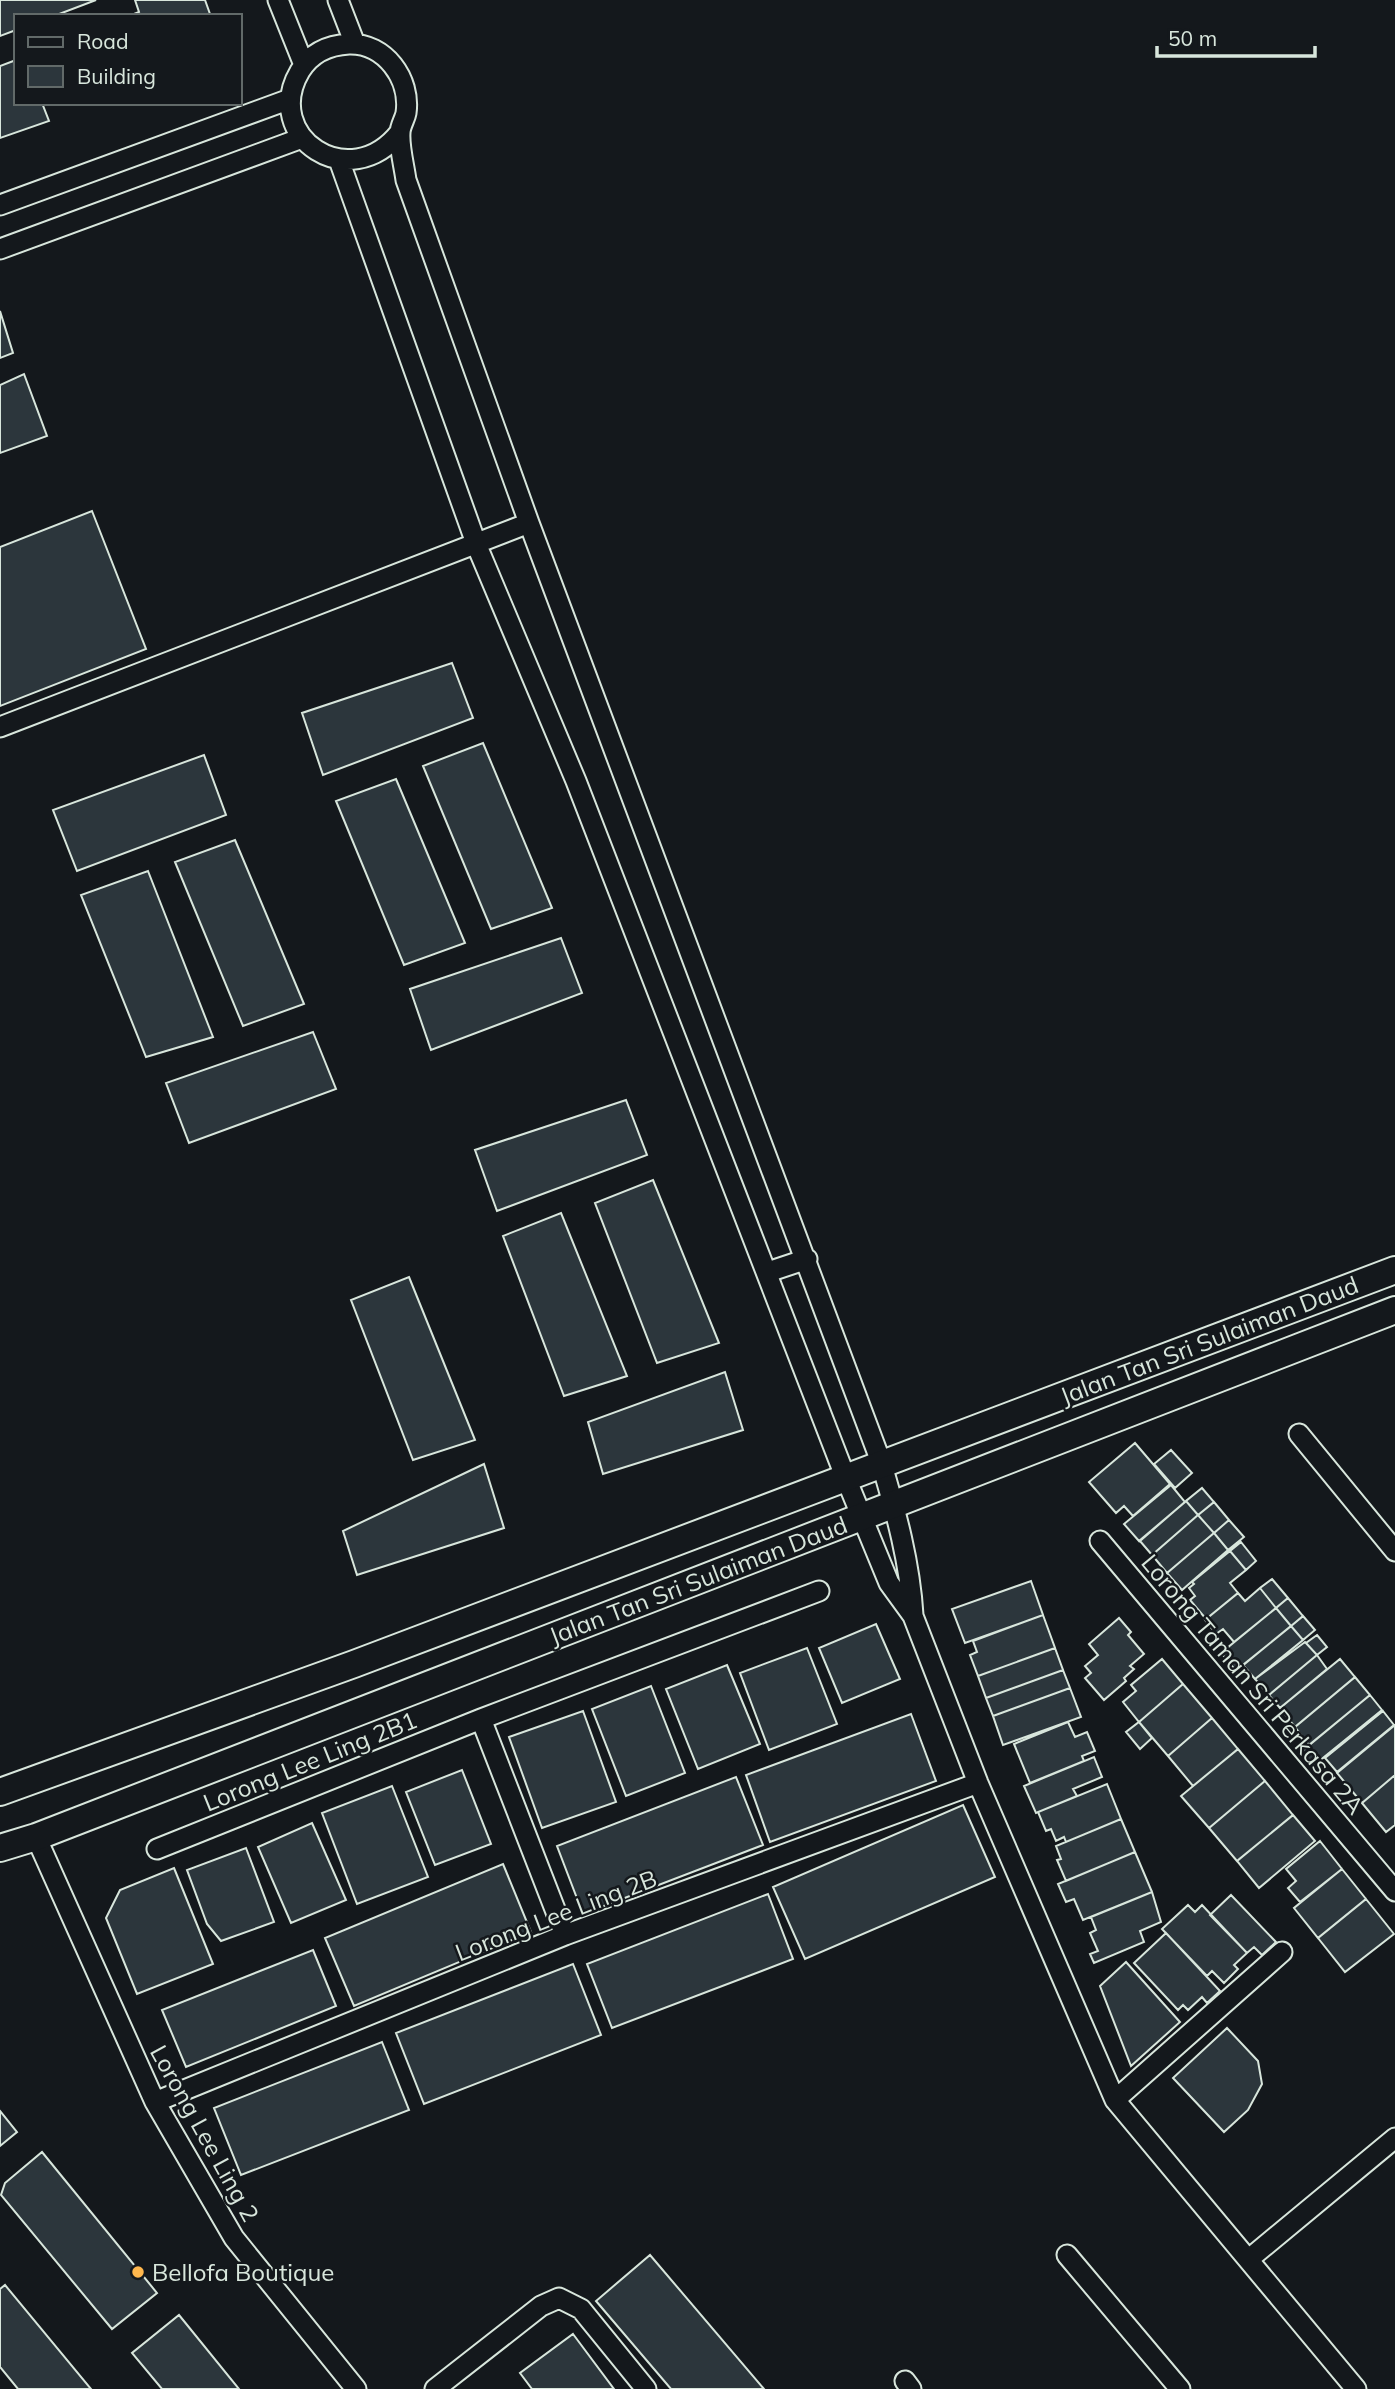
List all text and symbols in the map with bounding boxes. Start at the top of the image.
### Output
legend [14,14,242,105]
scale bar [1157,14,1314,58]
text: 50 m [1168,25,1217,51]
text: Road [77,28,128,54]
text: Building [77,63,156,89]
street label: Jalan Tan Sri Sulaiman Daud [1056,1269,1362,1411]
street label: Jalan Tan Sri Sulaiman Daud [545,1509,851,1651]
street label: Lorong Taman Sri Perkasa 2A [1135,1548,1371,1820]
street label: Lorong Lee Ling 2B1 [199,1704,421,1818]
street label: Lorong Lee Ling 2B [451,1863,661,1967]
street label: Lorong Lee Ling 2 [144,2040,266,2226]
place label: Bellofa Boutique [152,2257,334,2287]
marker: Bellofa Boutique [130,2264,146,2280]

